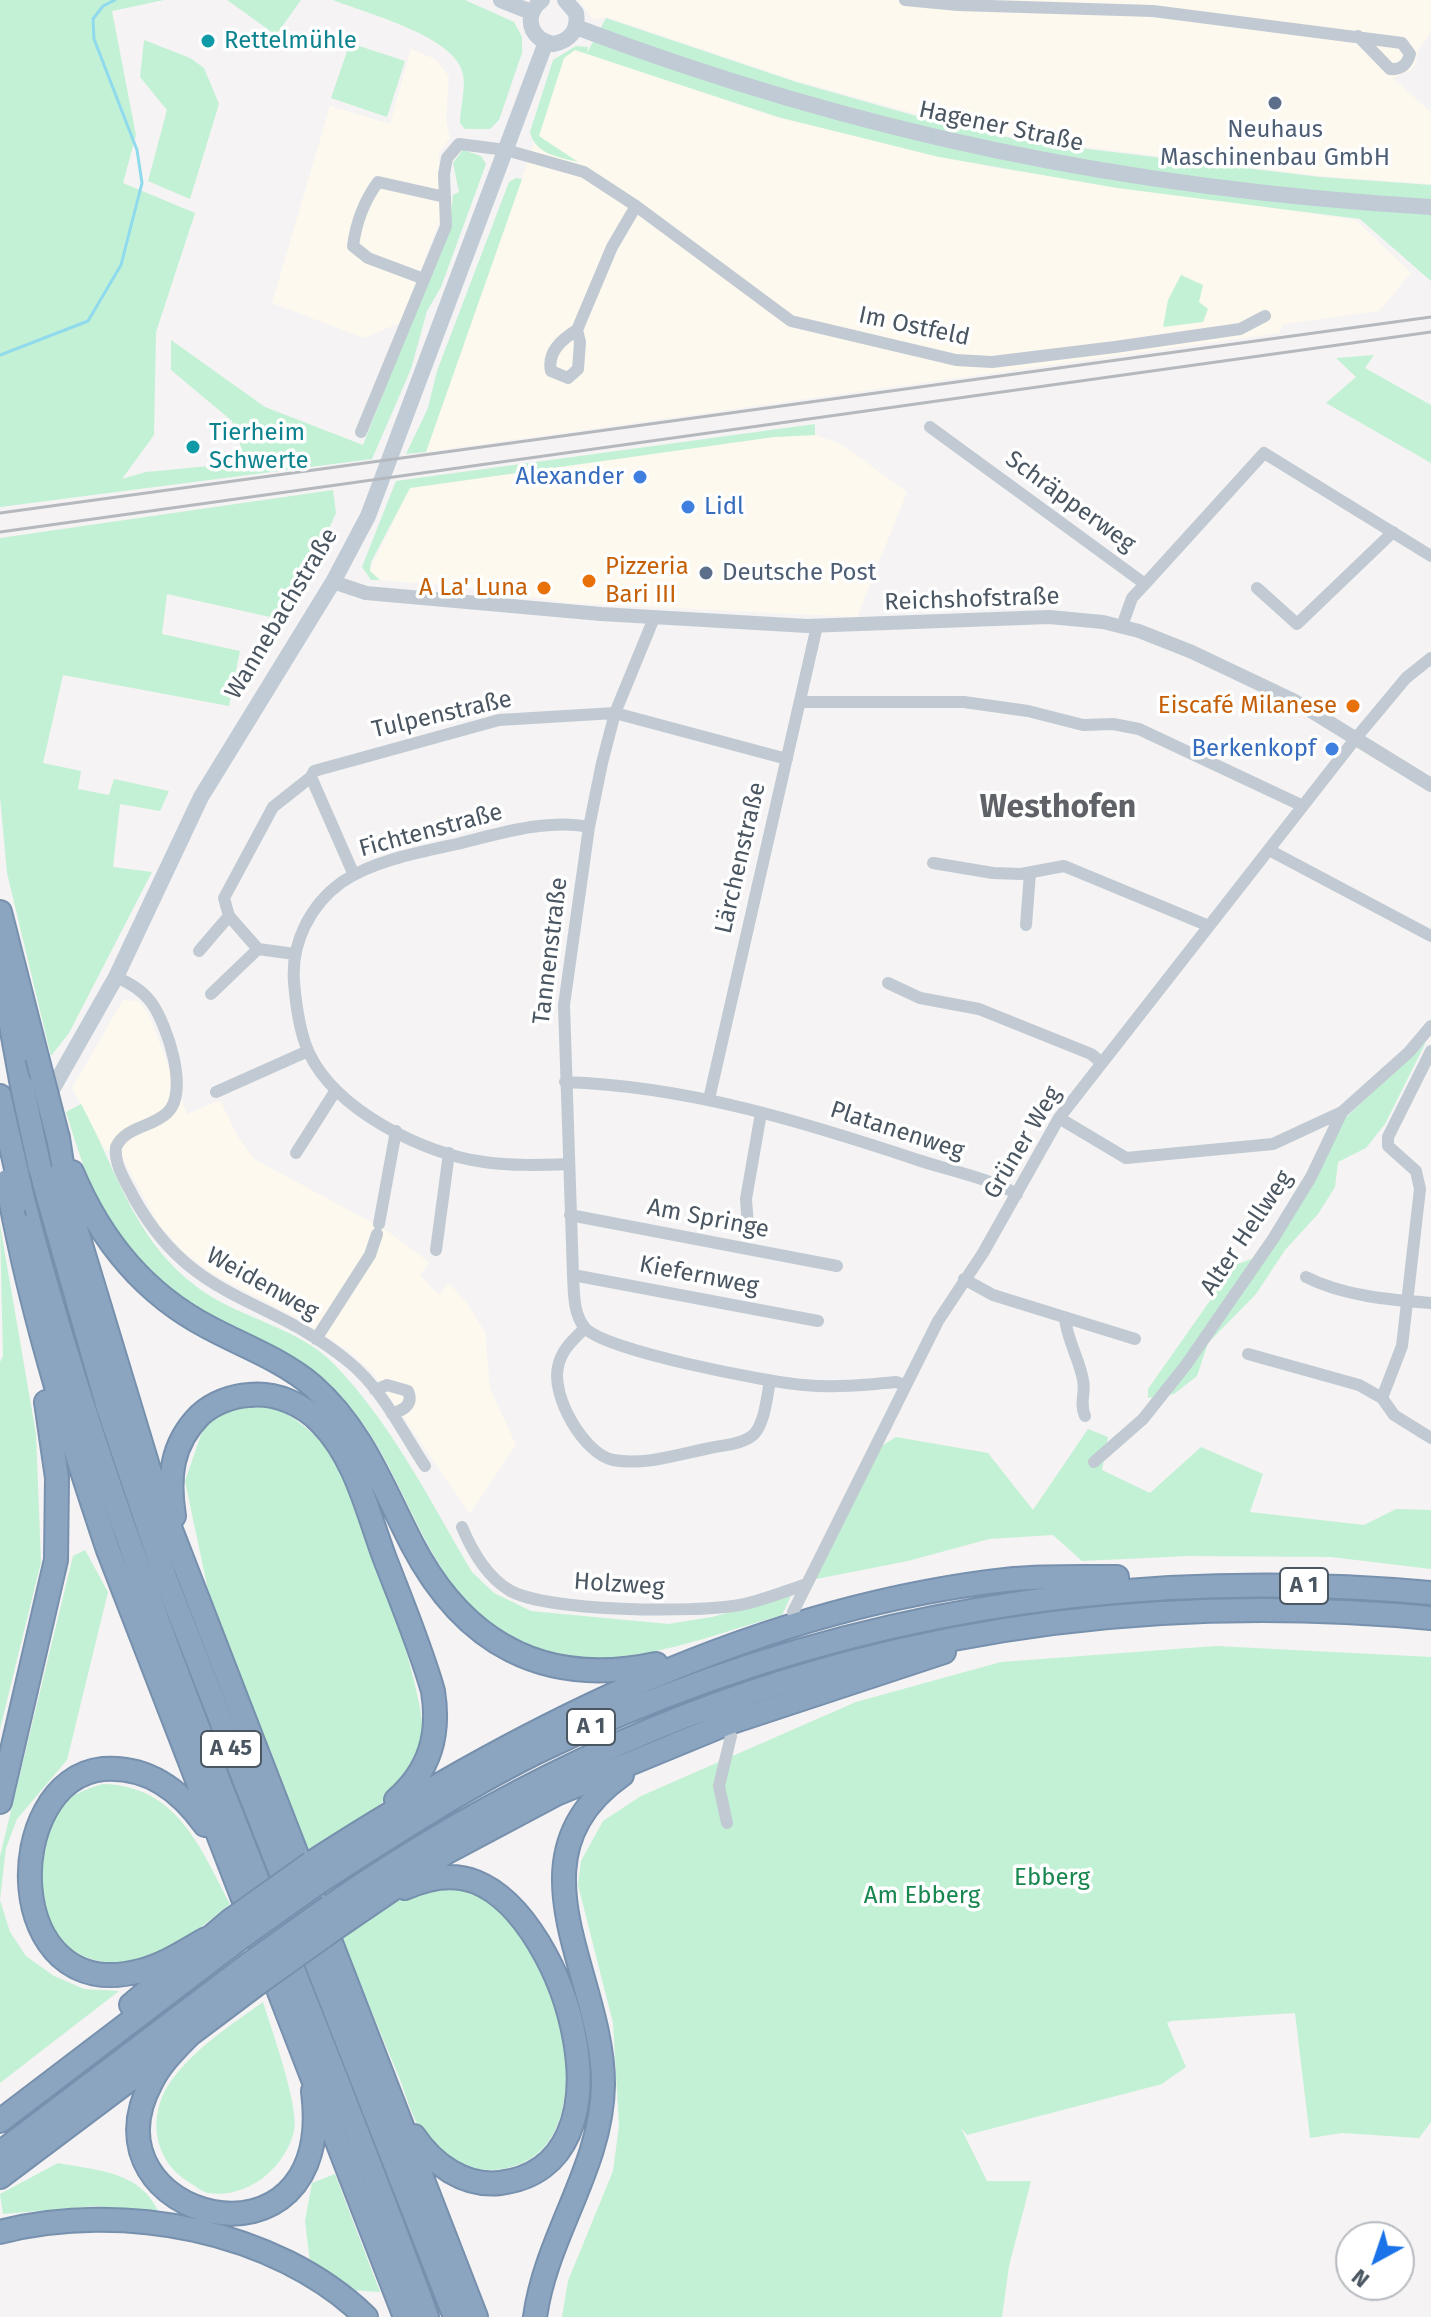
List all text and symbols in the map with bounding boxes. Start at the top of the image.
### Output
place label: Rettelmühle [224,27,357,55]
marker: Rettelmühle [199,32,217,50]
marker: Neuhaus Maschinenbau GmbH [1266,94,1284,112]
street label: Hagener Straße [916,95,1086,159]
place label: Neuhaus Maschinenbau GmbH [1160,116,1390,172]
street label: Im Ostfeld [856,301,972,353]
place label: Tierheim Schwerte [209,419,309,475]
marker: Tierheim Schwerte [184,438,202,456]
street label: Schräpperweg [999,445,1141,559]
place label: Alexander [515,463,624,491]
marker: Alexander [631,468,649,486]
place label: Lidl [704,493,744,521]
marker: Lidl [679,498,697,516]
street label: Wannebachstraße [220,523,344,705]
place label: Pizzeria Bari III [605,553,689,609]
place label: Deutsche Post [722,559,876,587]
marker: Deutsche Post [697,564,715,582]
marker: Pizzeria Bari III [580,572,598,590]
place label: A La' Luna [419,574,528,602]
marker: A La' Luna [535,579,553,597]
street label: Reichshofstraße [884,583,1060,617]
street label: Tulpenstraße [369,685,515,745]
place label: Eiscafé Milanese [1158,692,1337,720]
marker: Eiscafé Milanese [1344,697,1362,715]
place label: Berkenkopf [1191,735,1316,763]
marker: Berkenkopf [1323,740,1341,758]
street label: Lärchenstraße [710,779,772,937]
district label: Westhofen [980,789,1136,827]
street label: Fichtenstraße [356,798,506,864]
street label: Tannenstraße [528,876,574,1026]
street label: Grüner Weg [978,1081,1068,1205]
street label: Platanenweg [826,1096,968,1166]
street label: Alter Hellweg [1195,1165,1299,1301]
street label: Am Springe [645,1193,771,1245]
street label: Weidenweg [201,1241,323,1327]
street label: Kiefernweg [637,1250,761,1302]
street label: Holzweg [573,1567,665,1603]
road number: A 1 [1280,1568,1328,1604]
road number: A 1 [567,1709,615,1745]
road number: A 45 [201,1731,261,1767]
park label: Ebberg [1014,1864,1090,1892]
park label: Am Ebberg [864,1882,980,1910]
north arrow [1335,2221,1415,2301]
text: N [1346,2263,1375,2293]

